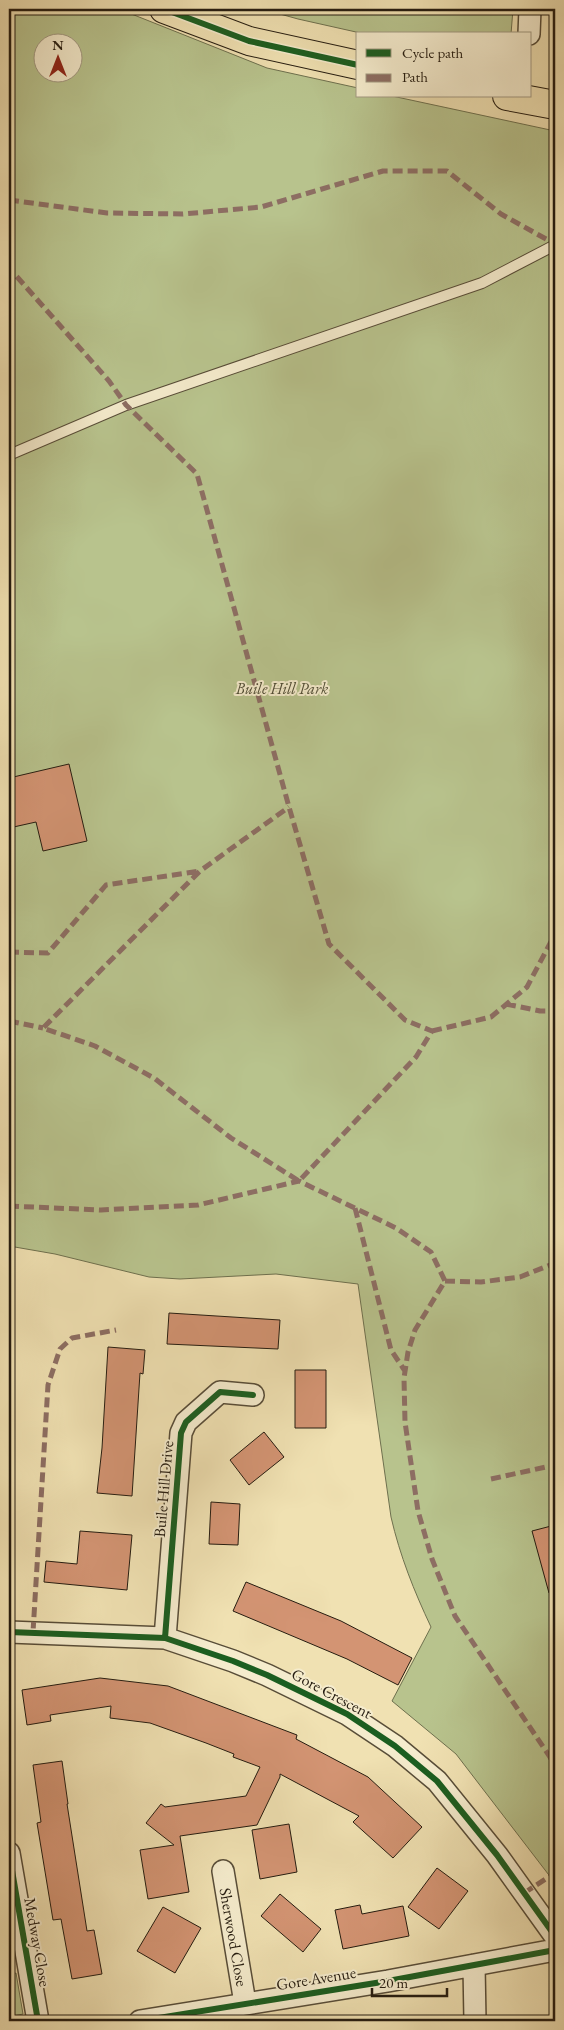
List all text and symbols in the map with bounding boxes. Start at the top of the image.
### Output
north arrow [32,32,82,82]
legend [356,32,532,98]
text: N [52,36,64,54]
text: Cycle path [402,43,464,62]
text: Path [402,67,428,86]
park label: Buile Hill Park [235,678,329,699]
street label: Buile Hill Drive [149,1440,178,1538]
street label: Gore Crescent [288,1663,376,1723]
street label: Sherwood Close [215,1886,252,1988]
street label: Medway Close [19,1896,56,1988]
street label: Gore Avenue [275,1962,357,1995]
scale bar [372,1965,446,1997]
text: 20 m [379,1973,408,1992]

